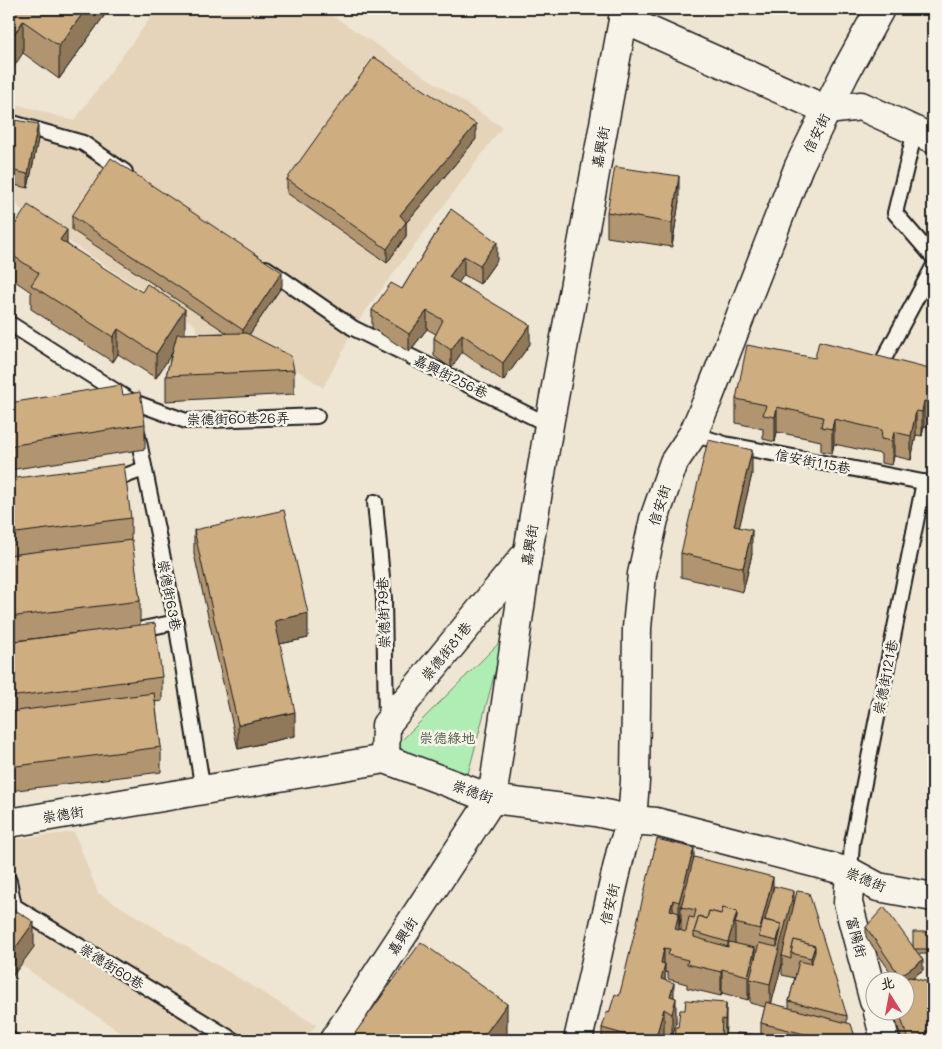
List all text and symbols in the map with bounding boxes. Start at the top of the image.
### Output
street label: 信安街 [798,110,834,156]
street label: 嘉興街 [587,125,613,169]
street label: 嘉興街256巷 [411,350,492,403]
street label: 崇德街60巷26弄 [186,408,290,428]
street label: 信安街115巷 [774,444,853,478]
street label: 信安街 [644,482,674,528]
street label: 嘉興街 [516,523,542,567]
street label: 崇德街63巷 [154,558,186,633]
street label: 崇德街79巷 [372,576,394,649]
street label: 崇德街81巷 [416,617,476,684]
street label: 崇德街121巷 [868,637,902,716]
park label: 崇德綠地 [419,728,475,747]
street label: 崇德街 [450,775,496,807]
street label: 崇德街 [41,801,85,827]
street label: 崇德街 [843,862,889,896]
street label: 信安街 [595,881,623,927]
street label: 嘉興街 [383,913,421,959]
street label: 富陽街 [842,914,872,960]
street label: 崇德街60巷 [76,939,149,994]
north arrow [864,972,914,1022]
text: 北 [879,972,896,993]

